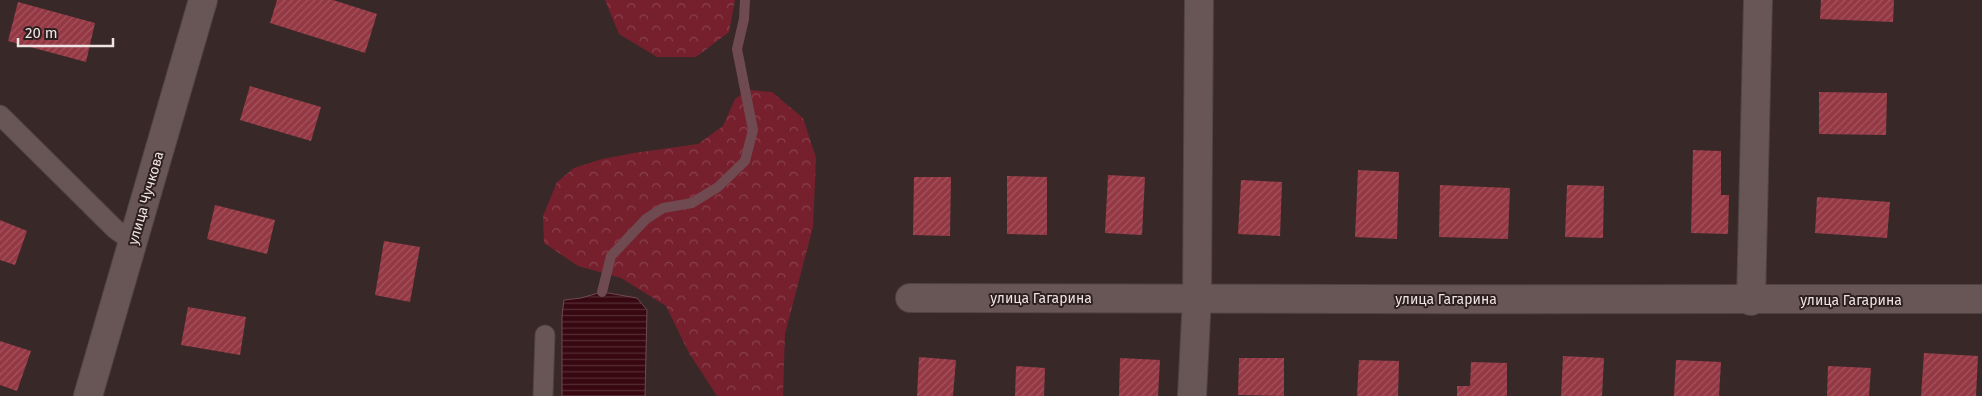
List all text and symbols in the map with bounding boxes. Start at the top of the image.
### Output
scale bar [18,15,112,47]
text: 20 m [25,24,58,42]
street label: улица Чучкова [125,149,167,247]
street label: улица Гагарина [990,290,1092,307]
street label: улица Гагарина [1395,291,1497,308]
street label: улица Гагарина [1800,292,1902,309]

